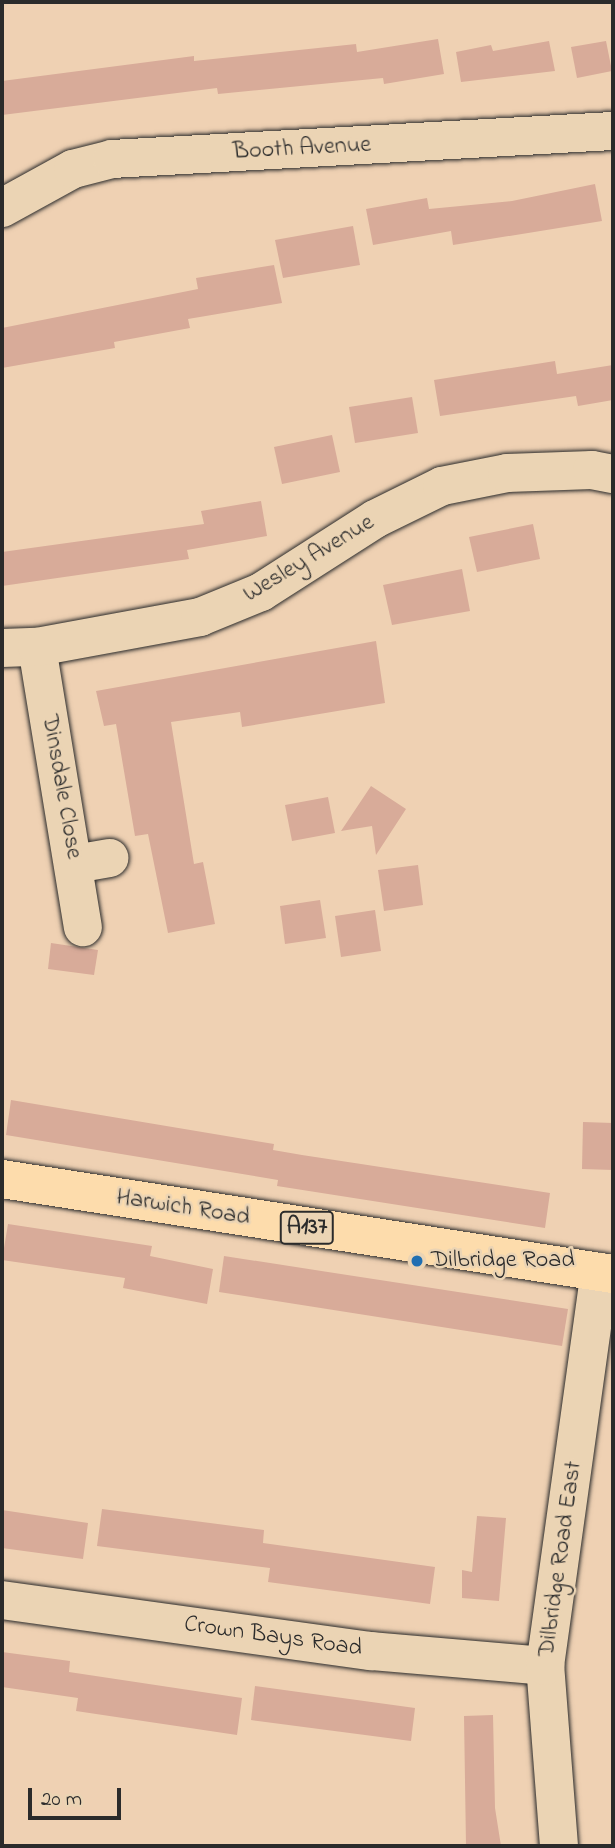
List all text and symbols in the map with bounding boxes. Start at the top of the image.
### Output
street label: Booth Avenue [232,131,372,167]
street label: Wesley Avenue [238,509,380,609]
street label: Dinsdale Close [34,713,88,861]
street label: Harwich Road [114,1183,252,1233]
road number: A137 [279,1208,335,1247]
place label: Dilbridge Road [431,1247,575,1275]
marker: Dilbridge Road [409,1253,425,1269]
street label: Dilbridge Road East [533,1459,589,1659]
street label: Crown Bays Road [182,1610,364,1664]
scale bar [32,1774,124,1818]
text: 20 m [41,1785,82,1815]

